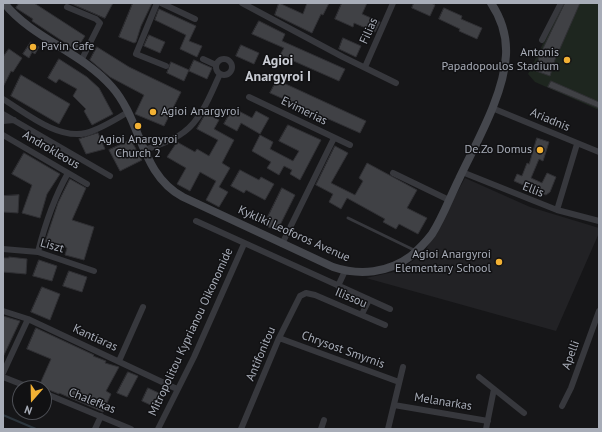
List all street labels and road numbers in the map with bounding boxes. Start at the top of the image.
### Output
street label: Filias [357,16,381,46]
street label: Evimerias [279,94,329,128]
street label: Ariadnis [528,105,572,135]
street label: Androkleous [20,128,82,172]
street label: Ellis [520,179,546,201]
street label: Kykliki Leoforos Avenue [236,203,352,265]
street label: Liszt [39,236,65,256]
street label: Mitropolitou Kyprianou Oikonomide [146,246,236,418]
street label: Ilissou [333,285,369,311]
street label: Kantiaras [70,321,120,355]
street label: Antifonitou [243,325,279,383]
street label: Chrysost Smyrnis [299,328,387,372]
street label: Apelli [559,339,583,371]
street label: Chalefkas [66,385,118,417]
street label: Melanarkas [413,390,473,414]

